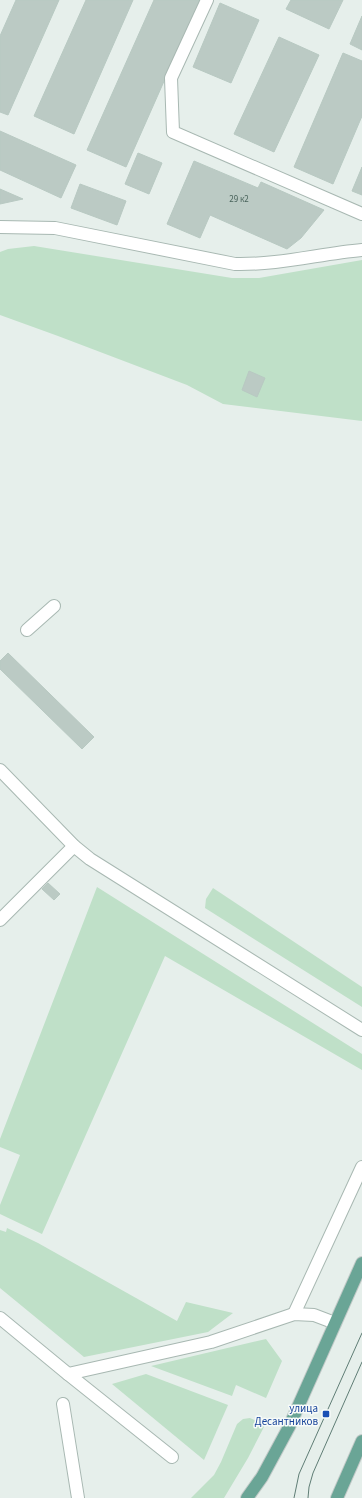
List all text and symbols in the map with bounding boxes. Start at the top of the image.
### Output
house number: 29 к2 [229,193,249,206]
place label: улица Десантников [255,1401,318,1429]
marker: улица Десантников [321,1409,331,1419]

